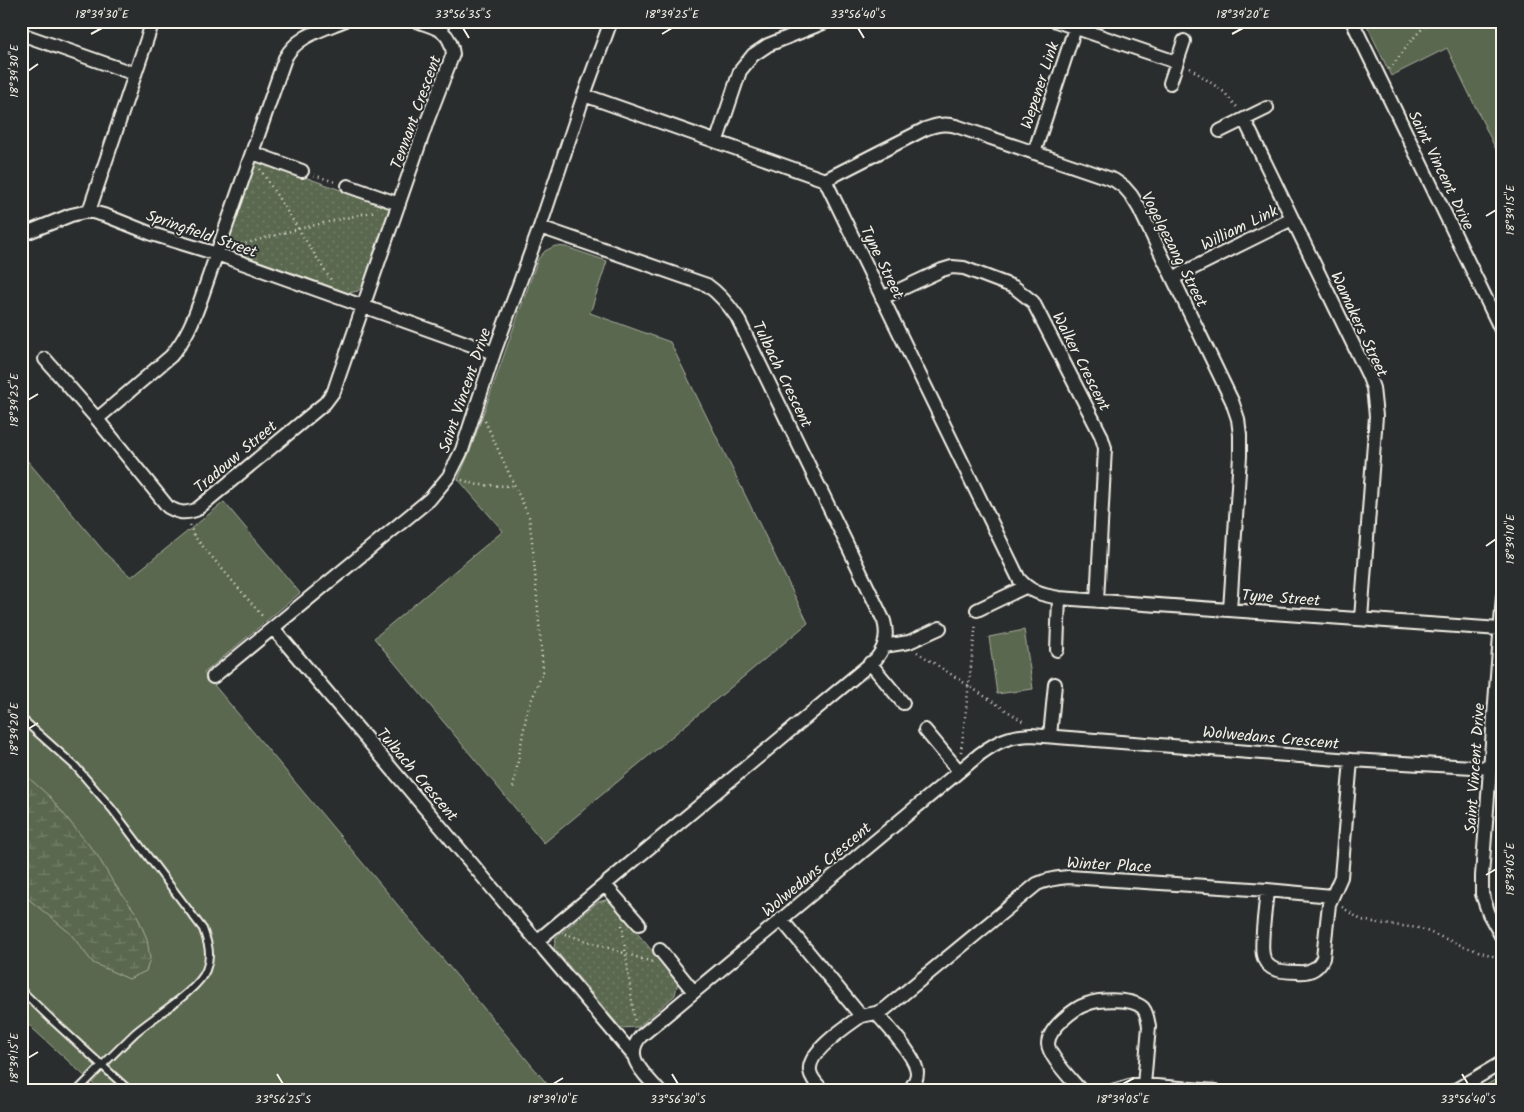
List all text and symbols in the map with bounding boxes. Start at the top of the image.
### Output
text: 18°39'30"E [75,5,130,24]
text: 33°56'35"S [435,5,492,24]
text: 18°39'25"E [645,5,700,24]
text: 33°56'40"S [830,5,886,24]
text: 18°39'20"E [1216,5,1271,24]
street label: Wepener Link [1015,38,1066,132]
text: 18°39'30"E [5,43,24,98]
street label: Tennant Crescent [384,51,449,173]
street label: Saint Vincent Drive [1401,106,1481,235]
text: 18°39'15"E [1501,184,1520,235]
street label: Vogelgezang Street [1134,187,1214,313]
street label: William Link [1197,199,1283,258]
street label: Springfield Street [143,204,261,265]
street label: Tyne Street [853,222,911,304]
street label: Wamakers Street [1323,268,1394,382]
street label: Walker Crescent [1045,308,1117,416]
street label: Tulbach Crescent [745,317,819,433]
street label: Saint Vincent Drive [432,325,499,456]
text: 18°39'25"E [5,372,24,427]
street label: Tradouw Street [189,414,284,500]
text: 18°39'10"E [1501,513,1520,564]
street label: Tyne Street [1241,583,1322,614]
text: 18°39'20"E [5,701,24,756]
street label: Saint Vincent Drive [1458,702,1493,834]
street label: Wolwedans Crescent [1202,720,1341,757]
street label: Tulbach Crescent [370,722,464,828]
street label: Wolwedans Crescent [757,816,878,924]
text: 18°39'05"E [1501,842,1520,895]
street label: Winter Place [1066,851,1152,880]
text: 18°39'15"E [5,1032,24,1083]
text: 33°56'25"S [255,1090,312,1109]
text: 18°39'10"E [528,1090,579,1109]
text: 33°56'30"S [650,1090,707,1109]
text: 18°39'05"E [1097,1090,1150,1109]
text: 33°56'40"S [1440,1090,1496,1109]

